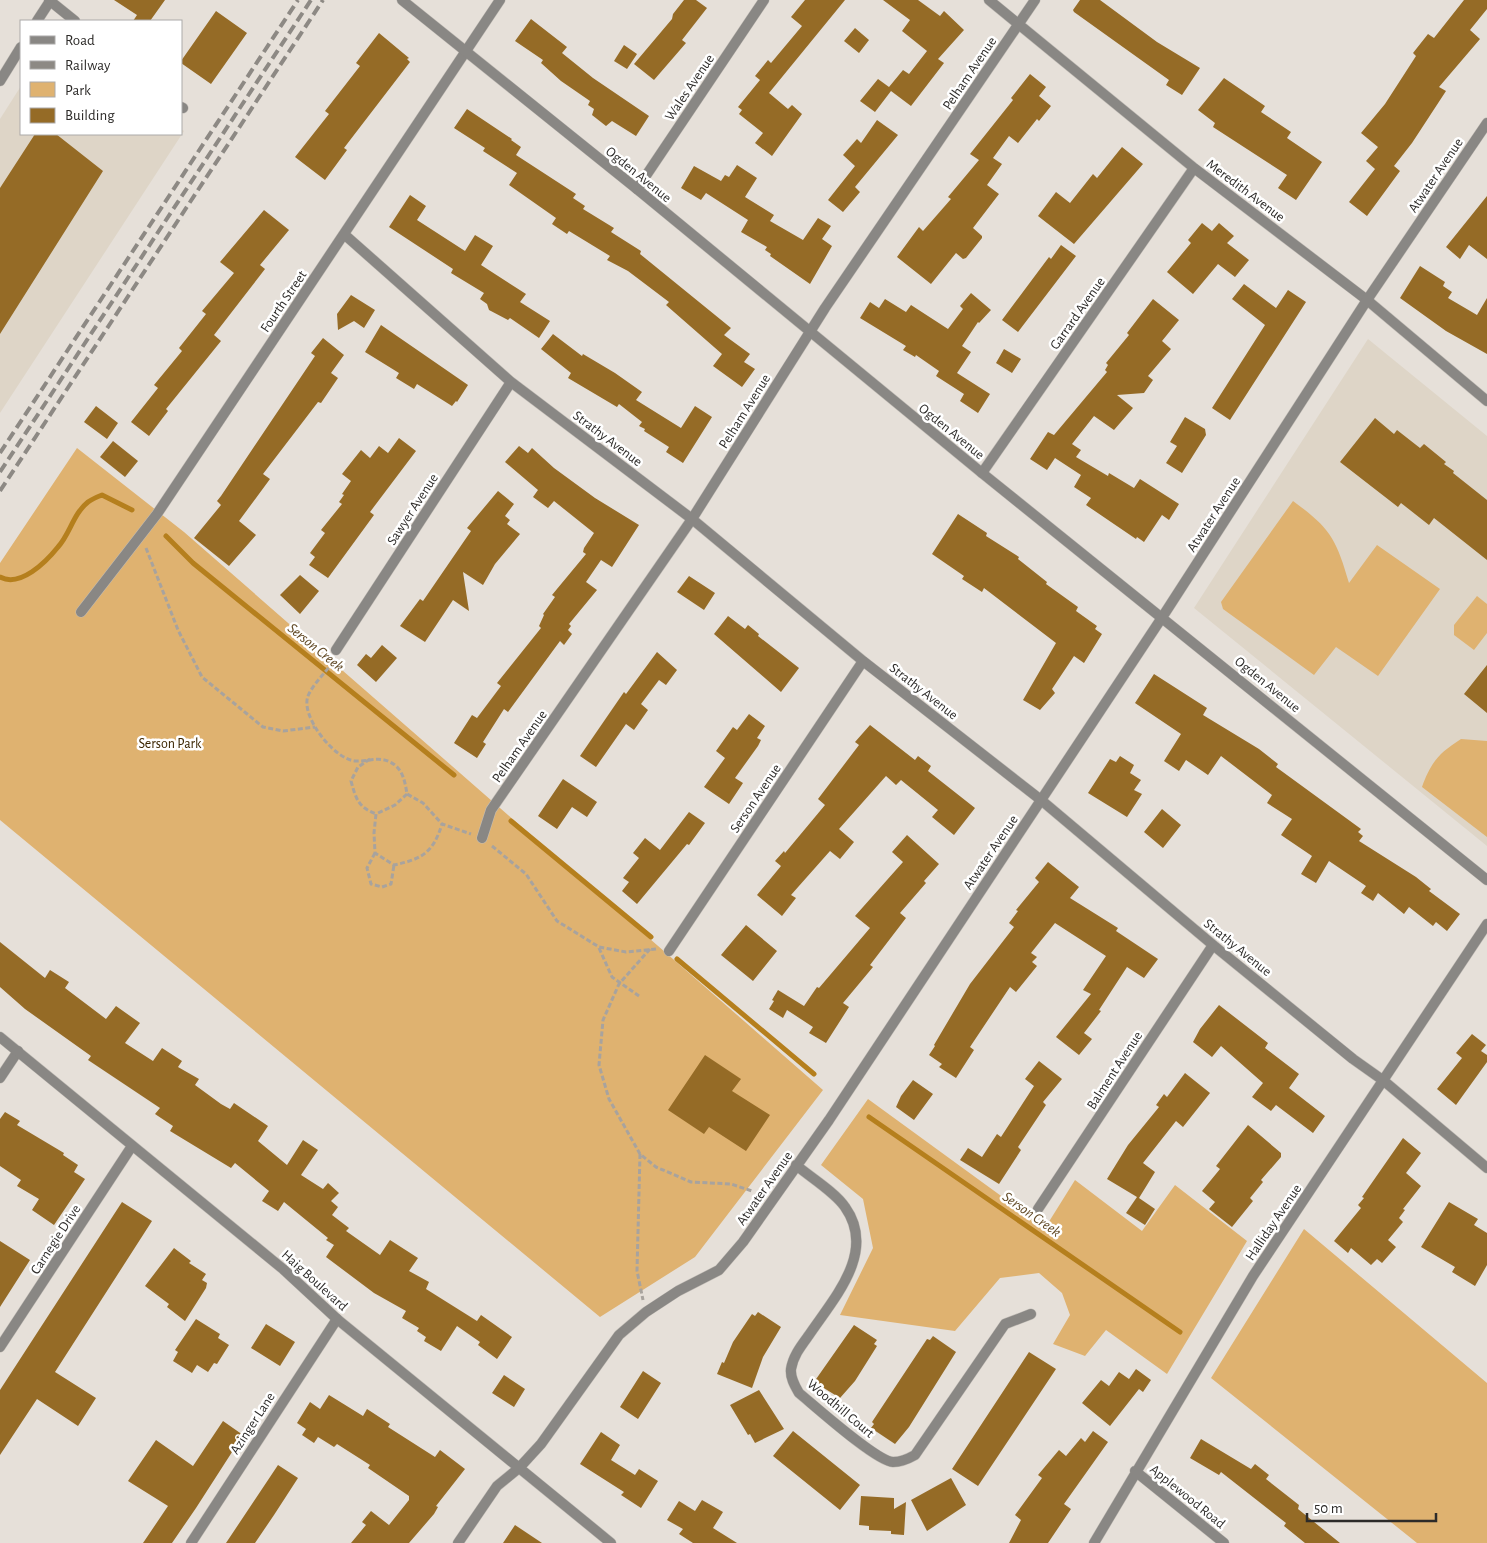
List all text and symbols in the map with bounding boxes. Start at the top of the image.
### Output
legend [20,20,182,135]
text: Road [65,33,95,48]
street label: Pelham Avenue [940,35,999,113]
street label: Wales Avenue [663,52,717,123]
text: Railway [65,58,111,73]
text: Park [65,83,91,98]
text: Building [65,108,115,123]
street label: Atwater Avenue [1406,136,1466,215]
street label: Ogden Avenue [603,144,674,205]
street label: Meredith Avenue [1204,157,1287,225]
street label: Fourth Street [258,268,310,335]
street label: Garrard Avenue [1048,275,1108,352]
street label: Pelham Avenue [717,372,773,451]
street label: Ogden Avenue [916,401,987,462]
street label: Strathy Avenue [570,408,645,469]
street label: Sawyer Avenue [385,471,441,548]
street label: Atwater Avenue [1184,475,1243,555]
water label: Serson Creek [285,620,347,674]
street label: Ogden Avenue [1232,654,1303,715]
street label: Strathy Avenue [887,661,960,723]
street label: Pelham Avenue [490,708,550,785]
park label: Serson Park [139,737,202,751]
street label: Serson Avenue [728,762,784,835]
street label: Atwater Avenue [961,813,1021,892]
street label: Strathy Avenue [1201,916,1274,979]
street label: Balment Avenue [1084,1029,1145,1112]
street label: Atwater Avenue [734,1149,795,1228]
street label: Halliday Avenue [1243,1182,1304,1263]
water label: Serson Creek [1000,1189,1064,1240]
street label: Carnegie Drive [28,1202,83,1277]
street label: Haig Boulevard [279,1248,350,1314]
street label: Woodhill Court [804,1377,877,1441]
street label: Azinger Lane [228,1390,278,1457]
street label: Applewood Road [1147,1462,1228,1531]
scale bar [1307,1490,1436,1522]
text: 50 m [1314,1501,1343,1516]

